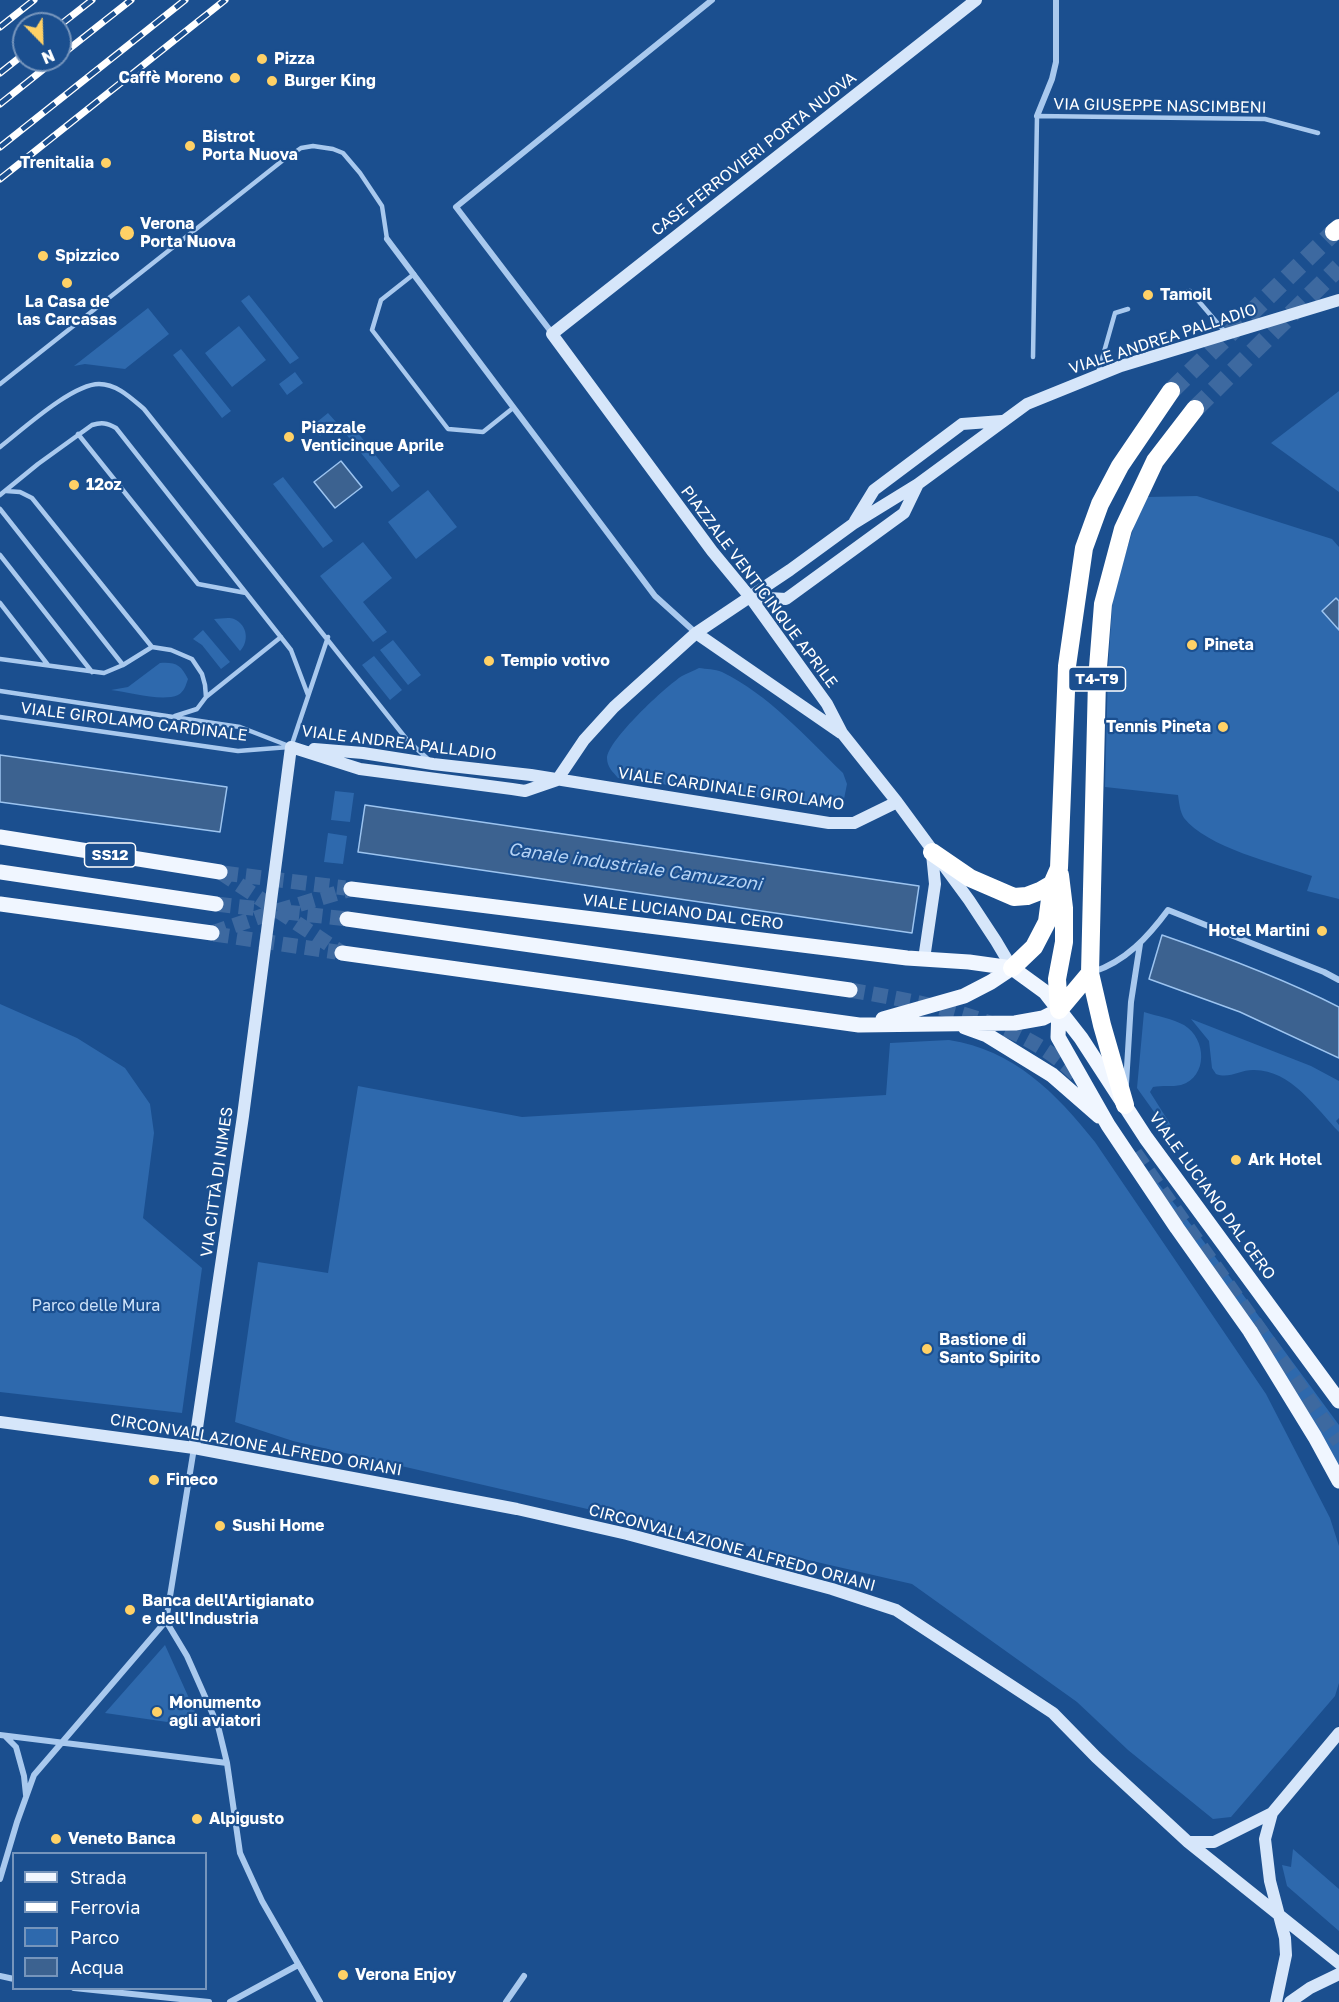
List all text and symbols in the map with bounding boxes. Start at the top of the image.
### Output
north arrow [12,12,72,72]
text: N [39,45,58,68]
place label: Pizza [274,49,315,69]
marker: Pizza [255,52,269,66]
place label: Caffè Moreno [118,68,223,88]
street label: CASE FERROVIERI PORTA NUOVA [648,68,860,240]
marker: Caffè Moreno [228,71,242,85]
place label: Burger King [284,71,376,91]
marker: Burger King [265,74,279,88]
street label: VIA GIUSEPPE NASCIMBENI [1053,95,1267,117]
place label: Bistrot Porta Nuova [202,127,298,165]
marker: Bistrot Porta Nuova [183,139,197,153]
place label: Trenitalia [20,153,94,173]
marker: Trenitalia [99,156,113,170]
place label: Verona Porta Nuova [140,214,236,252]
marker: Verona Porta Nuova [118,224,136,242]
place label: Spizzico [55,246,120,266]
marker: Spizzico [36,249,50,263]
marker: La Casa de las Carcasas [60,276,74,290]
place label: Tamoil [1160,285,1212,305]
marker: Tamoil [1141,288,1155,302]
place label: La Casa de las Carcasas [17,292,117,330]
street label: VIALE ANDREA PALLADIO [1067,300,1259,378]
place label: Piazzale Venticinque Aprile [301,418,444,456]
marker: Piazzale Venticinque Aprile [282,430,296,444]
place label: 12oz [86,475,122,495]
marker: 12oz [67,478,81,492]
street label: PIAZZALE VENTICINQUE APRILE [677,482,841,692]
place label: Pineta [1204,635,1254,655]
marker: Pineta [1185,638,1199,652]
place label: Tempio votivo [501,651,610,671]
marker: Tempio votivo [482,654,496,668]
road number: T4-T9 [1068,667,1126,691]
street label: VIALE GIROLAMO CARDINALE [19,699,249,745]
place label: Tennis Pineta [1106,717,1211,737]
marker: Tennis Pineta [1216,720,1230,734]
street label: VIALE ANDREA PALLADIO [300,722,498,764]
street label: VIALE CARDINALE GIROLAMO [617,764,845,814]
water label: Canale industriale Camuzzoni [507,839,763,895]
road number: SS12 [84,843,136,867]
street label: VIALE LUCIANO DAL CERO [581,890,785,934]
place label: Hotel Martini [1208,921,1310,941]
marker: Hotel Martini [1315,924,1329,938]
street label: VIA CITTÀ DI NIMES [197,1106,237,1258]
street label: VIALE LUCIANO DAL CERO [1145,1108,1279,1284]
place label: Ark Hotel [1248,1150,1322,1170]
marker: Ark Hotel [1229,1153,1243,1167]
park label: Parco delle Mura [32,1296,160,1316]
place label: Bastione di Santo Spirito [939,1330,1040,1368]
marker: Bastione di Santo Spirito [920,1342,934,1356]
street label: CIRCONVALLAZIONE ALFREDO ORIANI [108,1410,404,1480]
place label: Fineco [166,1470,218,1490]
marker: Fineco [147,1473,161,1487]
street label: CIRCONVALLAZIONE ALFREDO ORIANI [586,1500,878,1596]
place label: Sushi Home [232,1516,324,1536]
marker: Sushi Home [213,1519,227,1533]
place label: Banca dell'Artigianato e dell'Industria [142,1591,314,1629]
marker: Banca dell'Artigianato e dell'Industria [123,1603,137,1617]
place label: Monumento agli aviatori [169,1693,261,1731]
marker: Monumento agli aviatori [150,1705,164,1719]
place label: Alpigusto [209,1809,284,1829]
marker: Alpigusto [190,1812,204,1826]
place label: Veneto Banca [68,1829,176,1849]
marker: Veneto Banca [49,1832,63,1846]
legend [12,1852,207,1990]
text: Strada [70,1866,127,1888]
text: Ferrovia [70,1896,140,1918]
text: Parco [70,1926,119,1948]
text: Acqua [70,1956,124,1978]
place label: Verona Enjoy [355,1965,456,1985]
marker: Verona Enjoy [336,1968,350,1982]

